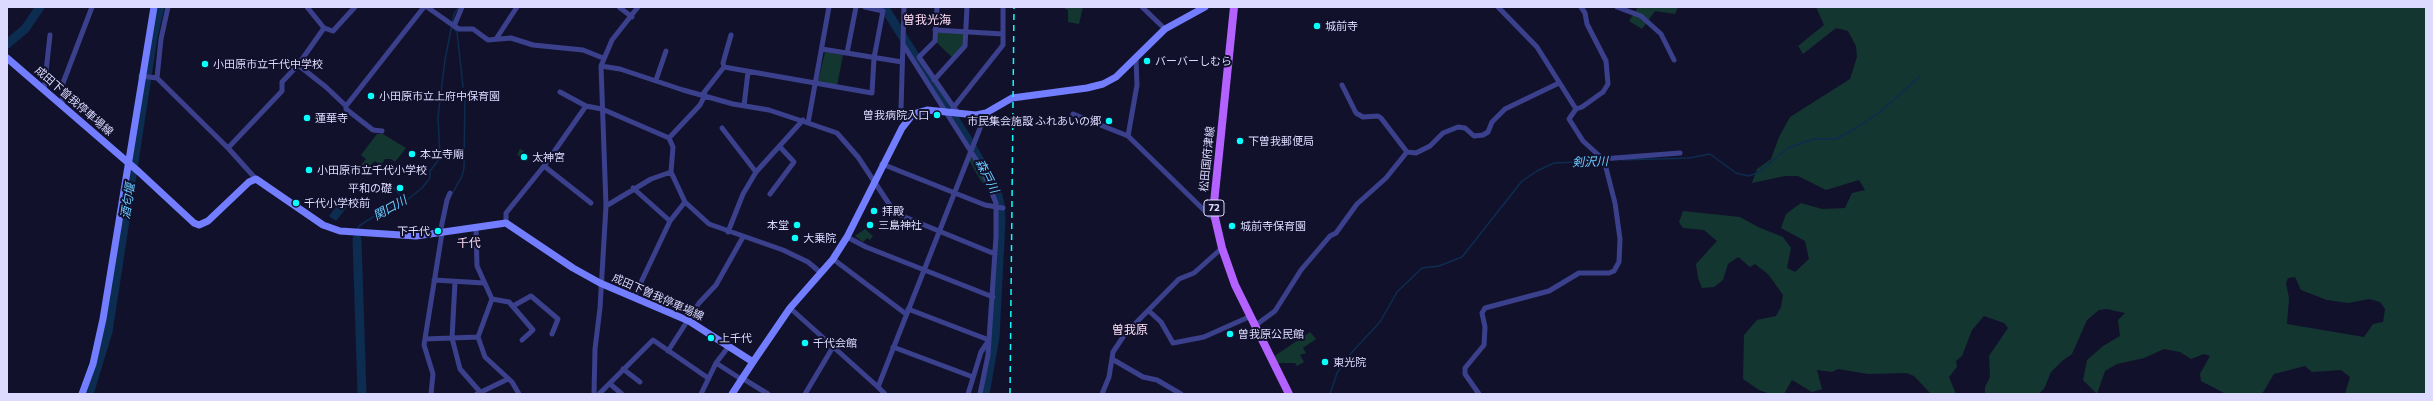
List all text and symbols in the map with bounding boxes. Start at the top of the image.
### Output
district label: 曽我光海 [903,13,951,27]
place label: 城前寺 [1325,19,1358,33]
marker: 城前寺 [1312,21,1322,31]
place label: バーバーしむら [1155,54,1232,68]
marker: バーバーしむら [1142,56,1152,66]
place label: 小田原市立千代中学校 [213,57,323,71]
marker: 小田原市立千代中学校 [200,59,210,69]
street label: 成田下曽我停車場線 [32,64,116,138]
place label: 小田原市立上府中保育園 [379,89,500,103]
marker: 小田原市立上府中保育園 [366,91,376,101]
place label: 曽我病院入口 [863,108,929,122]
marker: 曽我病院入口 [932,110,942,120]
place label: 蓮華寺 [315,111,348,125]
marker: 蓮華寺 [302,113,312,123]
place label: 市民集会施設 ふれあいの郷 [967,114,1101,128]
marker: 市民集会施設 ふれあいの郷 [1104,116,1114,126]
street label: 松田国府津線 [1197,125,1217,193]
place label: 下曽我郵便局 [1248,134,1314,148]
marker: 下曽我郵便局 [1235,136,1245,146]
place label: 本立寺廟 [420,147,464,161]
marker: 本立寺廟 [407,149,417,159]
place label: 太神宮 [532,150,565,164]
marker: 太神宮 [519,152,529,162]
water label: 剣沢川 [1572,154,1608,170]
water label: 森戸川 [972,157,1002,195]
place label: 小田原市立千代小学校 [317,163,427,177]
marker: 小田原市立千代小学校 [304,165,314,175]
place label: 平和の礎 [348,181,392,195]
water label: 酒匂堰 [118,182,138,220]
marker: 平和の礎 [395,183,405,193]
water label: 関口川 [371,193,409,223]
place label: 千代小学校前 [304,196,370,210]
marker: 千代小学校前 [291,198,301,208]
road number: 72 [1204,200,1224,216]
place label: 拝殿 [882,204,904,218]
marker: 拝殿 [869,206,879,216]
place label: 本堂 [767,218,789,232]
place label: 三島神社 [878,218,922,232]
place label: 城前寺保育園 [1240,219,1306,233]
marker: 本堂 [792,220,802,230]
marker: 三島神社 [865,220,875,230]
marker: 城前寺保育園 [1227,221,1237,231]
place label: 下千代 [397,224,430,238]
marker: 下千代 [433,226,443,236]
place label: 大乗院 [803,231,836,245]
marker: 大乗院 [790,233,800,243]
district label: 千代 [457,236,481,250]
street label: 成田下曽我停車場線 [610,271,706,323]
district label: 曽我原 [1112,323,1148,337]
place label: 曽我原公民館 [1238,327,1304,341]
marker: 曽我原公民館 [1225,329,1235,339]
place label: 上千代 [719,331,752,345]
marker: 上千代 [706,333,716,343]
place label: 千代会館 [813,336,857,350]
marker: 千代会館 [800,338,810,348]
place label: 東光院 [1333,355,1366,369]
marker: 東光院 [1320,357,1330,367]

